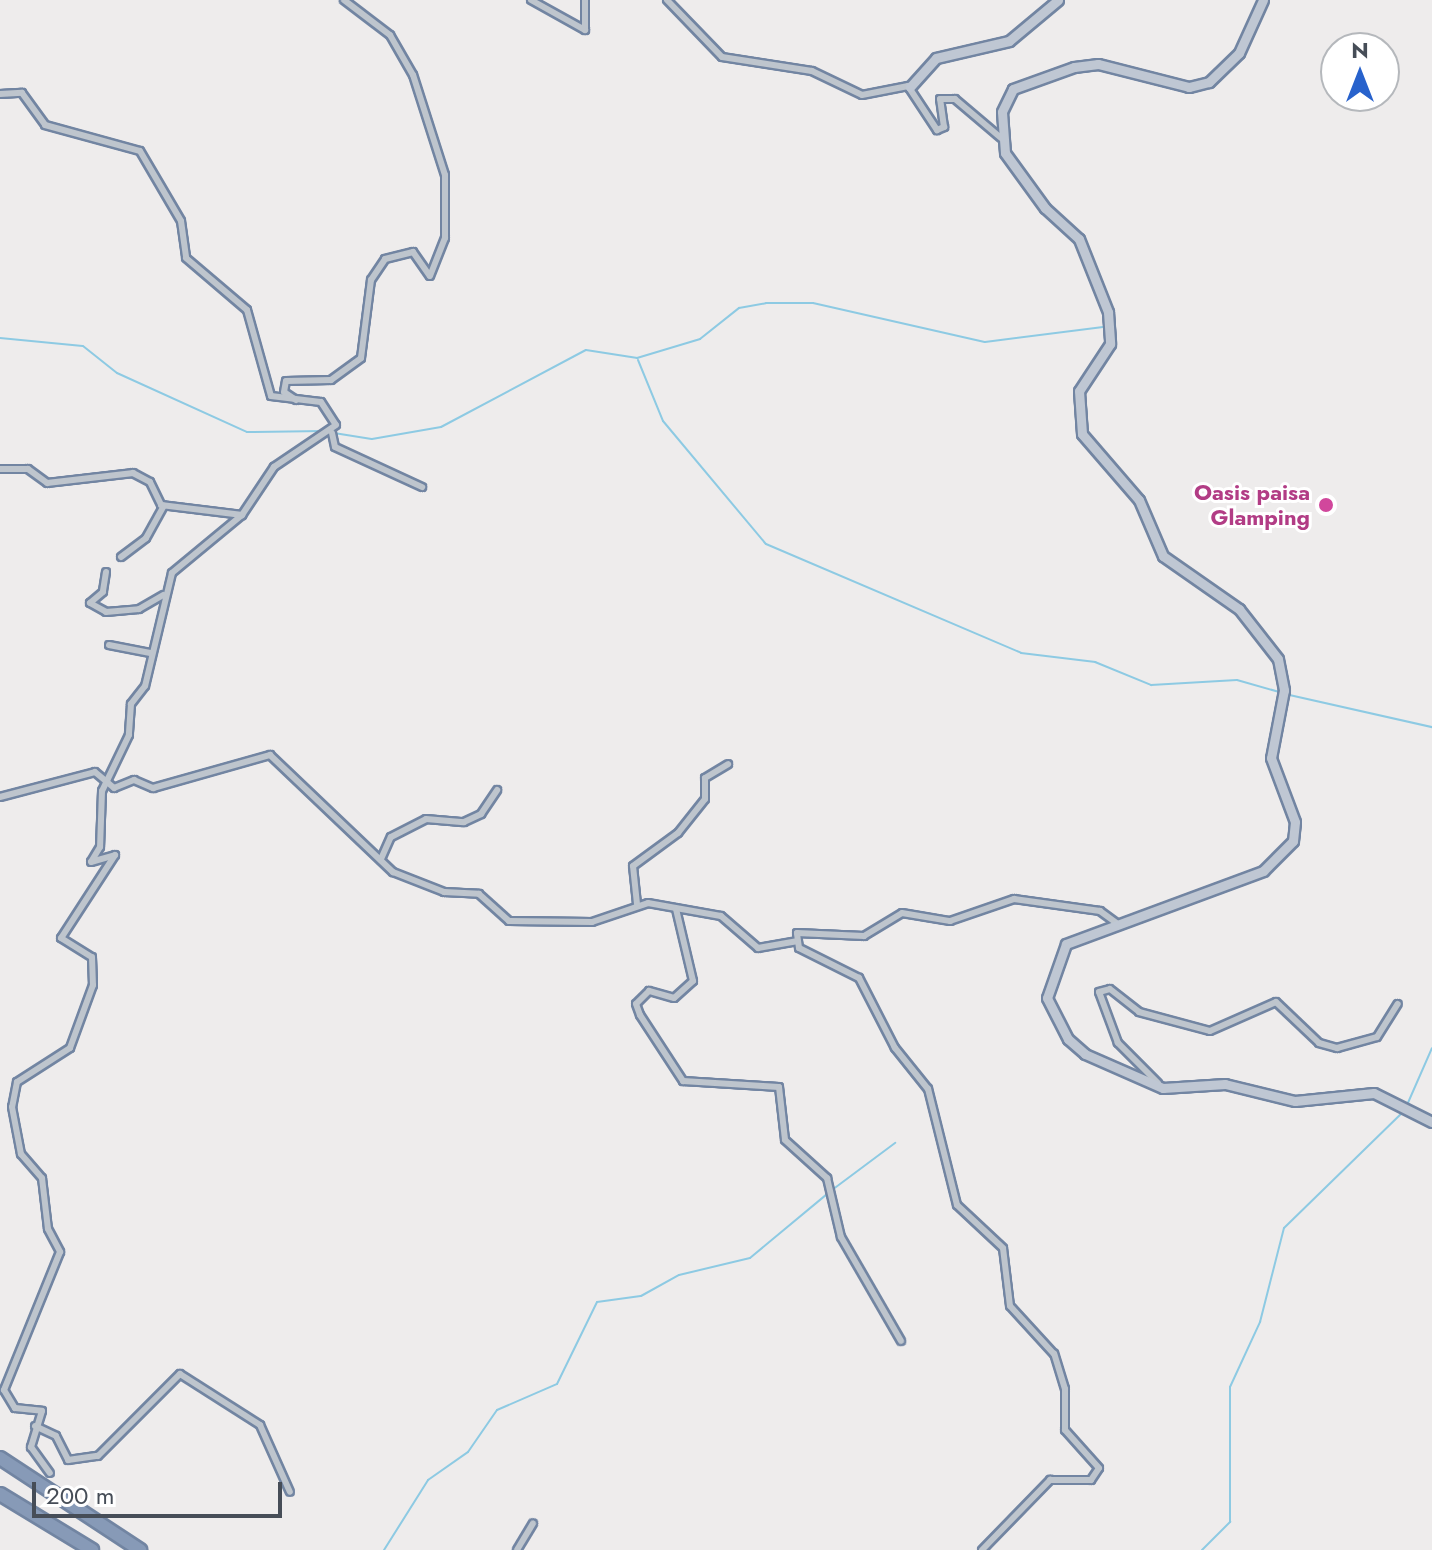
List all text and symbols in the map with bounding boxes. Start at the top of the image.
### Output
north arrow [1320,32,1400,112]
text: N [1351,34,1369,66]
place label: Oasis paisa Glamping [1194,479,1310,530]
marker: Oasis paisa Glamping [1317,496,1335,514]
scale bar [36,1466,286,1516]
text: 200 m [46,1478,114,1513]

